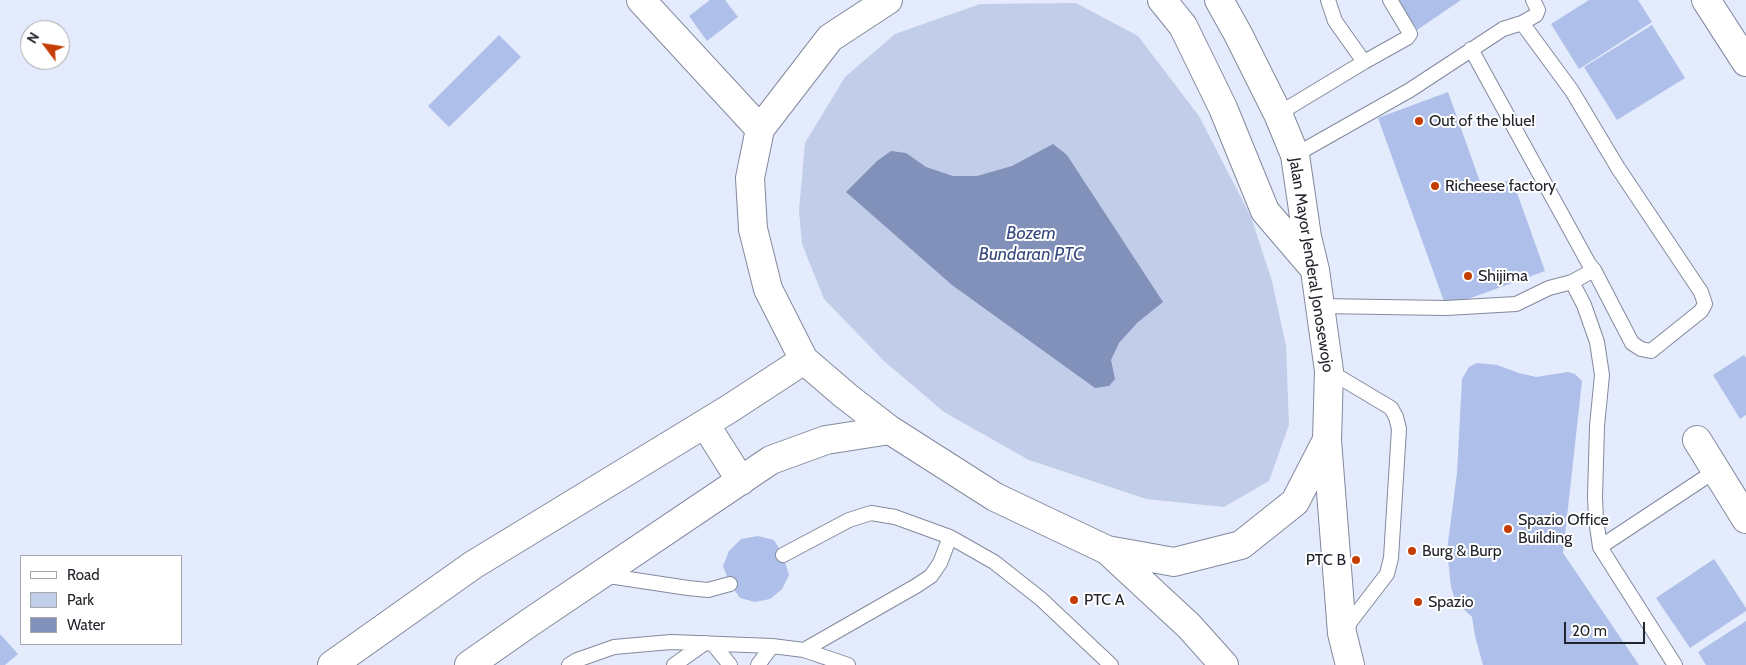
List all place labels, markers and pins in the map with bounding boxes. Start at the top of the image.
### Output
place label: Out of the blue! [1429,111,1535,131]
marker: Out of the blue! [1413,115,1425,127]
place label: Richeese factory [1445,176,1556,196]
marker: Richeese factory [1429,180,1441,192]
place label: Shijima [1478,266,1528,286]
marker: Shijima [1462,270,1474,282]
place label: Spazio Office Building [1518,510,1609,548]
marker: Spazio Office Building [1502,523,1514,535]
place label: Burg & Burp [1422,541,1502,561]
marker: Burg & Burp [1406,545,1418,557]
place label: PTC B [1306,550,1346,570]
marker: PTC B [1350,554,1362,566]
place label: PTC A [1084,590,1125,610]
place label: Spazio [1428,592,1474,612]
marker: PTC A [1068,594,1080,606]
marker: Spazio [1412,596,1424,608]

